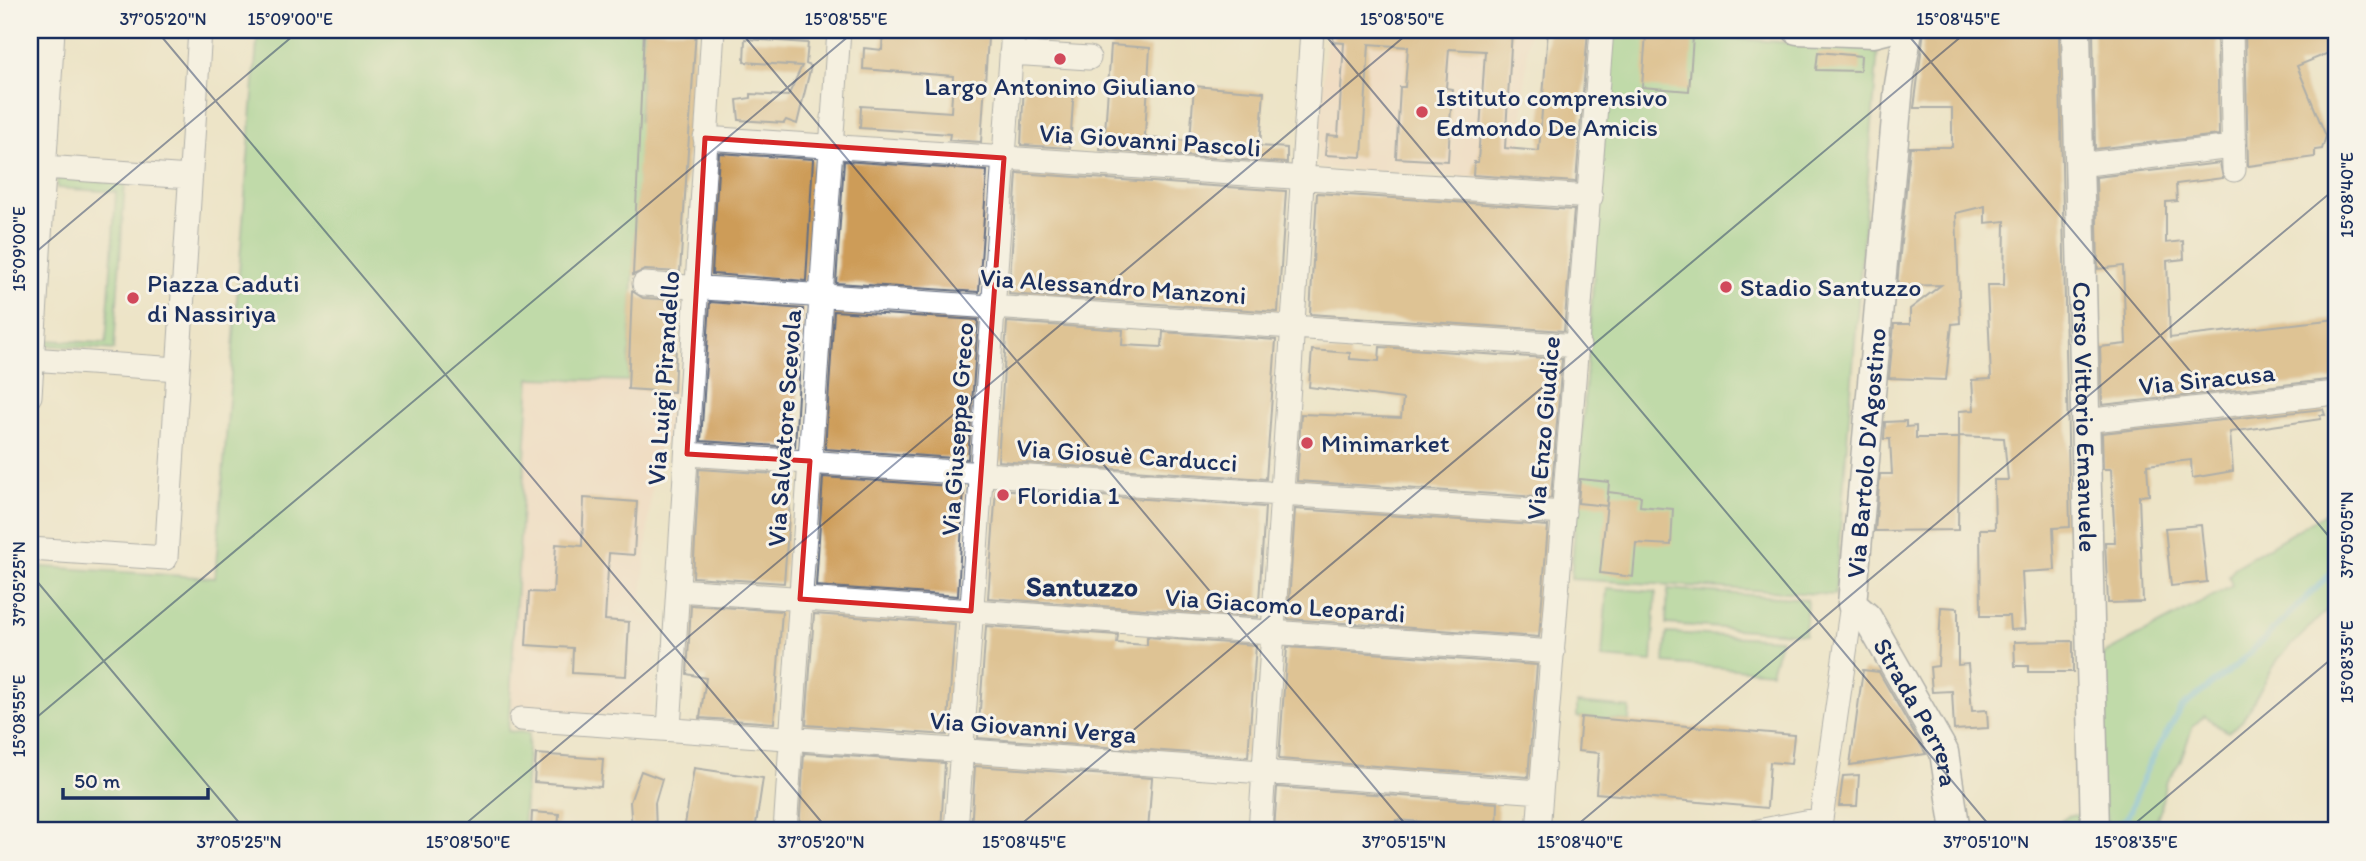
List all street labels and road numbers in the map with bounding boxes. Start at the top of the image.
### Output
street label: Via Giovanni Pascoli [1038,116,1262,164]
street label: Via Alessandro Manzoni [979,261,1247,311]
street label: Via Luigi Pirandello [640,270,686,486]
street label: Corso Vittorio Emanuele [2066,281,2104,553]
street label: Via Salvatore Scevola [760,308,808,548]
street label: Via Giuseppe Greco [934,321,980,537]
street label: Via Bartolo D'Agostino [1839,326,1893,580]
street label: Via Enzo Giudice [1519,335,1567,521]
street label: Via Siracusa [2137,356,2277,402]
street label: Via Giosuè Carducci [1015,431,1239,479]
street label: Via Giacomo Leopardi [1164,581,1406,629]
street label: Strada Perrera [1866,632,1965,789]
street label: Via Giovanni Verga [928,704,1138,750]

